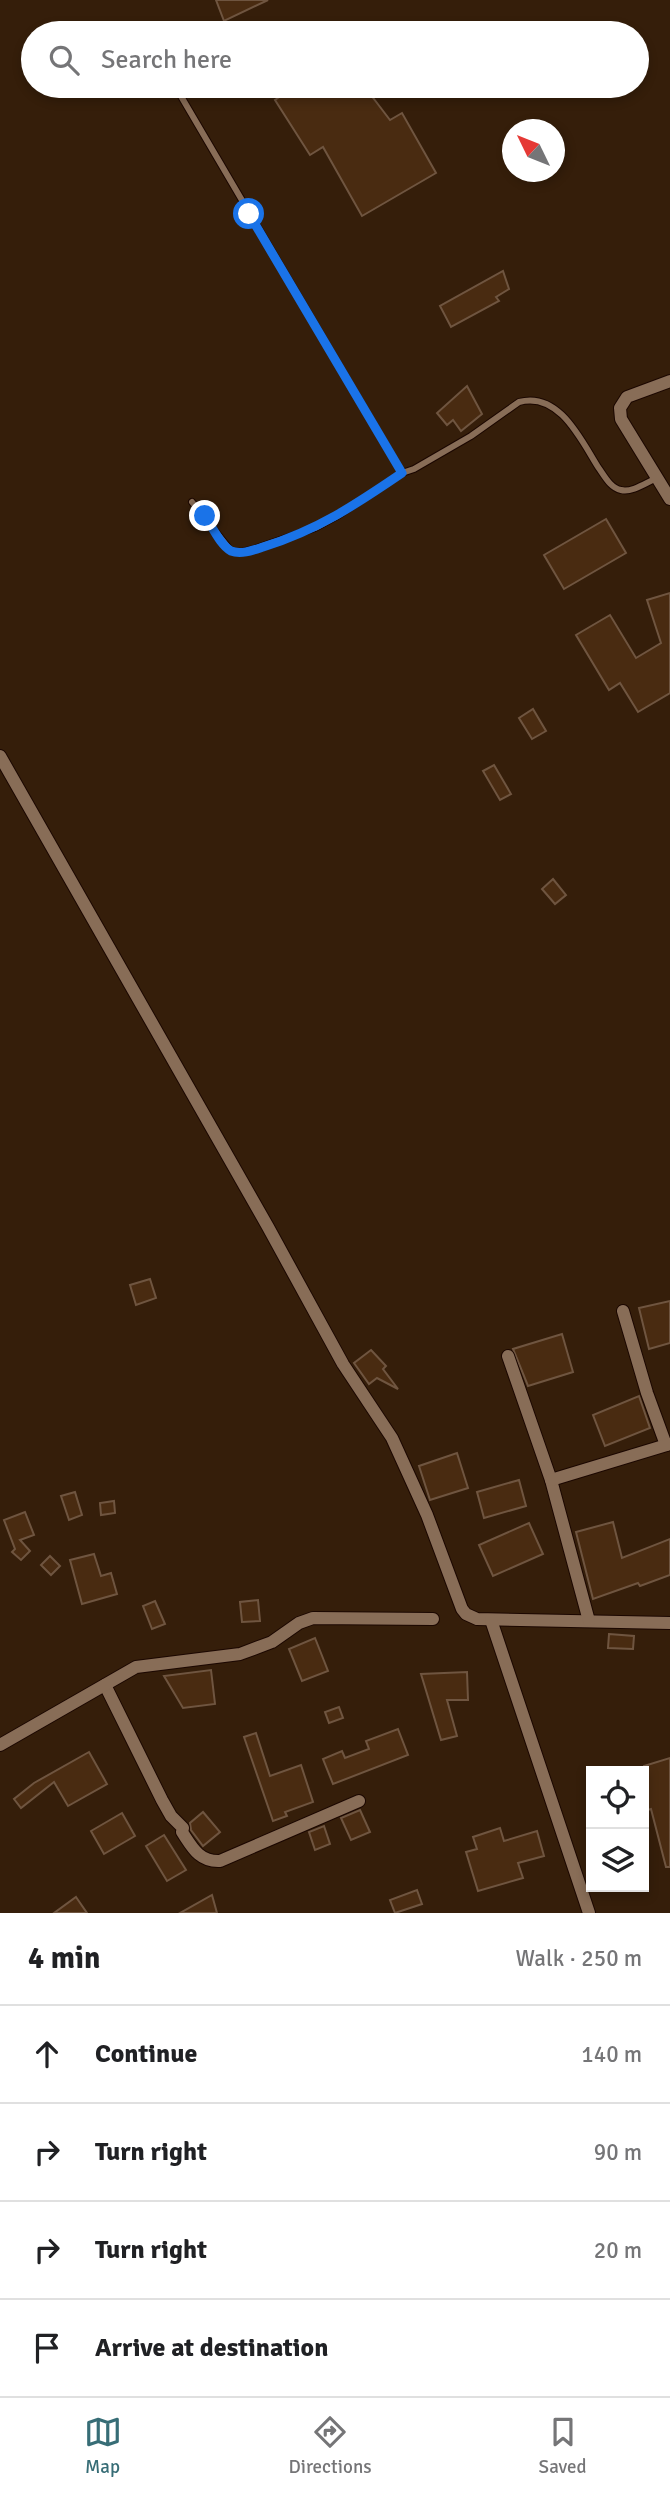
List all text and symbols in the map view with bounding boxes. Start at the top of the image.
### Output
search box [21,21,649,98]
icon: search [45,41,83,79]
text: Search here [101,44,232,76]
north arrow [502,119,565,182]
route start [233,198,264,229]
route end [189,500,220,531]
map controls [586,1766,649,1892]
button: locate [586,1766,649,1829]
button: layers [586,1829,649,1892]
text: 4 min [28,1940,100,1977]
text: Walk · 250 m [516,1944,642,1973]
icon: ahead [28,2035,66,2073]
text: Continue [95,2038,197,2070]
text: 140 m [581,2040,642,2069]
icon: right [28,2133,66,2171]
text: Turn right [95,2136,207,2168]
text: 90 m [594,2138,642,2167]
icon: right [28,2231,66,2269]
text: Turn right [95,2234,207,2266]
text: 20 m [594,2236,642,2265]
icon: arrive [28,2329,66,2367]
text: Arrive at destination [95,2332,328,2364]
tab: Map [84,2413,122,2479]
tab: Directions [289,2413,372,2479]
tab: Saved [539,2413,586,2479]

